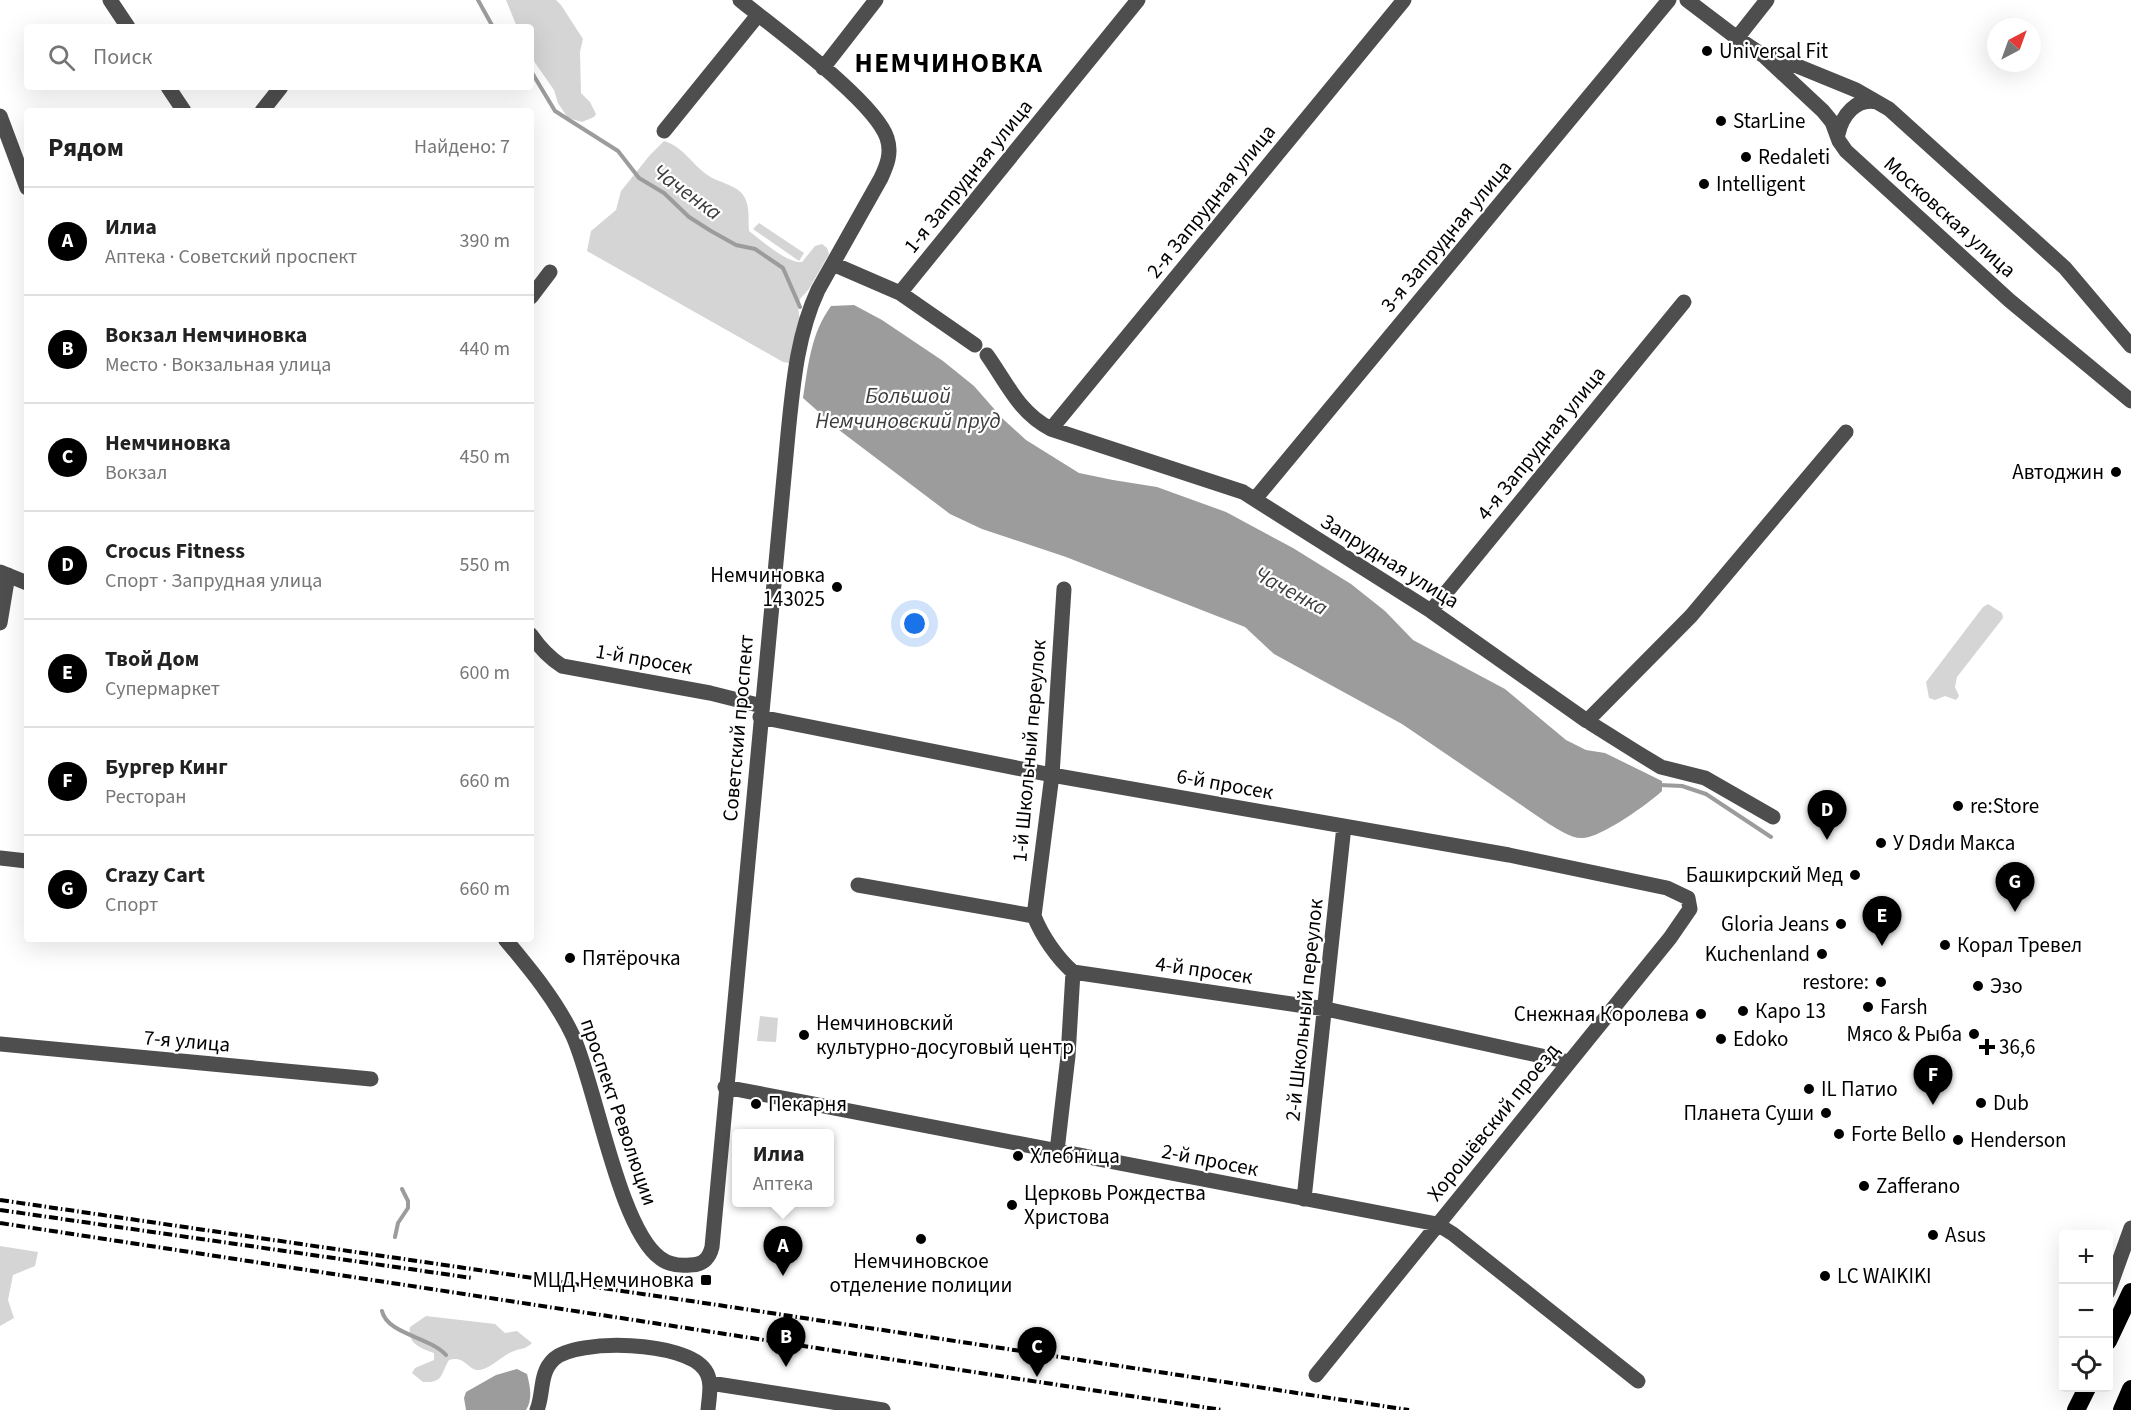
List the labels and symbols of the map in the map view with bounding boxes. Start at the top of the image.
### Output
north arrow [1987,18,2041,72]
place label: Universal Fit [1719,36,1828,66]
district label: НЕМЧИНОВКА [855,44,1043,83]
marker: Universal Fit [1700,44,1714,58]
street label: 1-я Запрудная улица [896,93,1040,259]
place label: StarLine [1733,106,1806,136]
marker: StarLine [1714,114,1728,128]
street label: 2-я Запрудная улица [1139,118,1283,284]
place label: Redaleti [1758,142,1830,172]
street label: Московская улица [1877,149,2023,285]
marker: Redaleti [1739,150,1753,164]
street label: 3-я Запрудная улица [1373,153,1519,319]
water label: Чаченка [646,156,729,228]
place label: Intelligent [1716,169,1805,199]
marker: Intelligent [1697,177,1711,191]
street label: 4-я Запрудная улица [1469,360,1613,526]
water label: Большой Немчиновский пруд [815,380,1001,437]
place label: Автоджин [2012,457,2104,487]
marker: Автоджин [2109,465,2123,479]
street label: Запрудная улица [1315,506,1465,616]
water label: Чаченка [1249,558,1334,624]
place label: Немчиновка 143025 [710,560,825,614]
marker: Немчиновка 143025 [830,580,844,594]
your location [900,609,929,638]
street label: Советский проспект [715,633,761,823]
street label: 1-й просек [593,636,695,682]
street label: 1-й Школьный переулок [1004,638,1054,863]
street label: 6-й просек [1174,761,1276,807]
pin: D [1808,790,1846,840]
place label: re:Store [1970,791,2039,821]
marker: re:Store [1951,799,1965,813]
place label: У Dяdи Макса [1893,828,2015,858]
marker: У Dяdи Макса [1874,836,1888,850]
place label: Башкирский Мед [1686,860,1843,890]
pin: G [1996,862,2034,912]
marker: Башкирский Мед [1848,868,1862,882]
pin: E [1862,896,1902,946]
street label: 2-й Школьный переулок [1277,897,1331,1123]
place label: Gloria Jeans [1721,909,1829,939]
marker: Gloria Jeans [1834,917,1848,931]
place label: Корал Тревел [1957,930,2082,960]
marker: Корал Тревел [1938,938,1952,952]
place label: Kuchenland [1705,939,1810,969]
place label: Пятёрочка [582,943,681,973]
marker: Kuchenland [1815,947,1829,961]
street label: 4-й просек [1154,948,1255,992]
marker: Пятёрочка [563,951,577,965]
place label: restore: [1802,967,1869,997]
place label: Эзо [1990,971,2023,1001]
marker: restore: [1874,975,1888,989]
marker: Эзо [1971,979,1985,993]
place label: Farsh [1880,992,1928,1022]
place label: Каро 13 [1755,996,1826,1026]
place label: Снежная Королева [1514,999,1689,1029]
marker: Farsh [1861,1000,1875,1014]
marker: Каро 13 [1736,1004,1750,1018]
marker: Снежная Королева [1694,1007,1708,1021]
place label: Немчиновский культурно-досуговый центр [816,1008,1074,1062]
street label: проспект Революции [573,1014,665,1210]
place label: Мясо & Рыба [1846,1019,1962,1049]
street label: 7-я улица [142,1022,232,1060]
place label: Edoko [1733,1024,1788,1054]
marker: Мясо & Рыба [1967,1027,1981,1041]
marker: Немчиновский культурно-досуговый центр [797,1028,811,1042]
marker: Edoko [1714,1032,1728,1046]
place label: 36,6 [1999,1032,2036,1062]
street label: Хорошёвский проезд [1420,1037,1566,1207]
marker: 36,6 [1980,1040,1994,1054]
pin: F [1914,1056,1952,1105]
place label: IL Патио [1821,1074,1898,1104]
marker: IL Патио [1802,1082,1816,1096]
place label: Dub [1993,1088,2029,1118]
place label: Пекарня [768,1089,847,1119]
marker: Dub [1974,1096,1988,1110]
marker: Пекарня [749,1097,763,1111]
place label: Планета Суши [1684,1098,1814,1128]
marker: Планета Суши [1819,1106,1833,1120]
place label: Forte Bello [1851,1119,1946,1149]
place label: Henderson [1970,1125,2067,1155]
marker: Forte Bello [1832,1127,1846,1141]
marker: Henderson [1951,1133,1965,1147]
street label: 2-й просек [1159,1136,1261,1184]
place label: Хлебница [1030,1141,1120,1171]
marker: Хлебница [1011,1149,1025,1163]
place label: Zafferano [1876,1171,1960,1201]
place label: Церковь Рождества Христова [1024,1178,1206,1232]
marker: Zafferano [1857,1179,1871,1193]
marker: Церковь Рождества Христова [1005,1198,1019,1212]
place label: Asus [1945,1220,1986,1250]
pin: A [764,1226,802,1276]
marker: Asus [1926,1228,1940,1242]
marker: Немчиновское отделение полиции [914,1232,928,1246]
place label: Немчиновское отделение полиции [830,1246,1013,1300]
place label: LC WAIKIKI [1837,1261,1932,1291]
place label: МЦД Немчиновка [532,1265,694,1295]
marker: LC WAIKIKI [1818,1269,1832,1283]
marker: МЦД Немчиновка [699,1273,713,1287]
pin: B [766,1318,806,1367]
pin: C [1018,1328,1056,1377]

